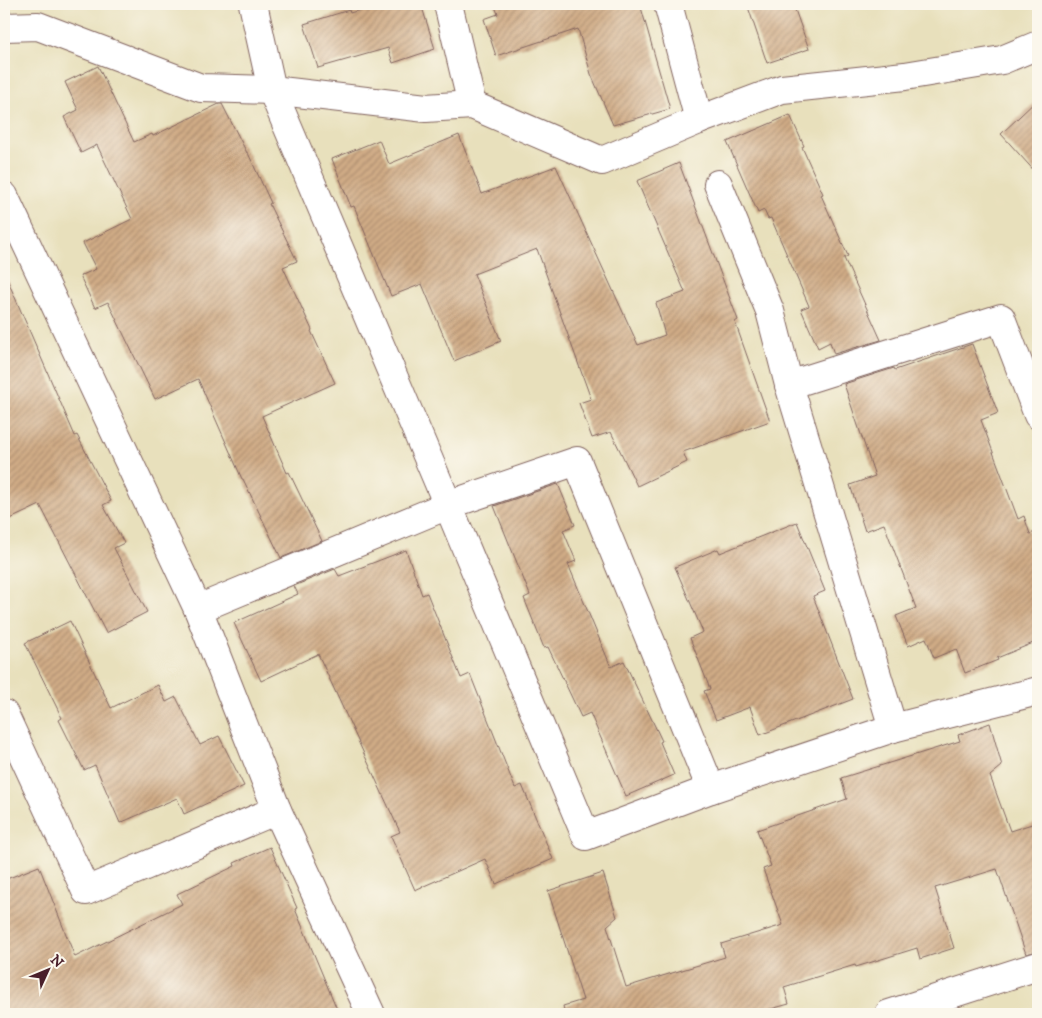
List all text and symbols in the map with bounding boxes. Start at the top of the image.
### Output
north arrow [22,946,72,996]
text: N [46,951,67,972]

